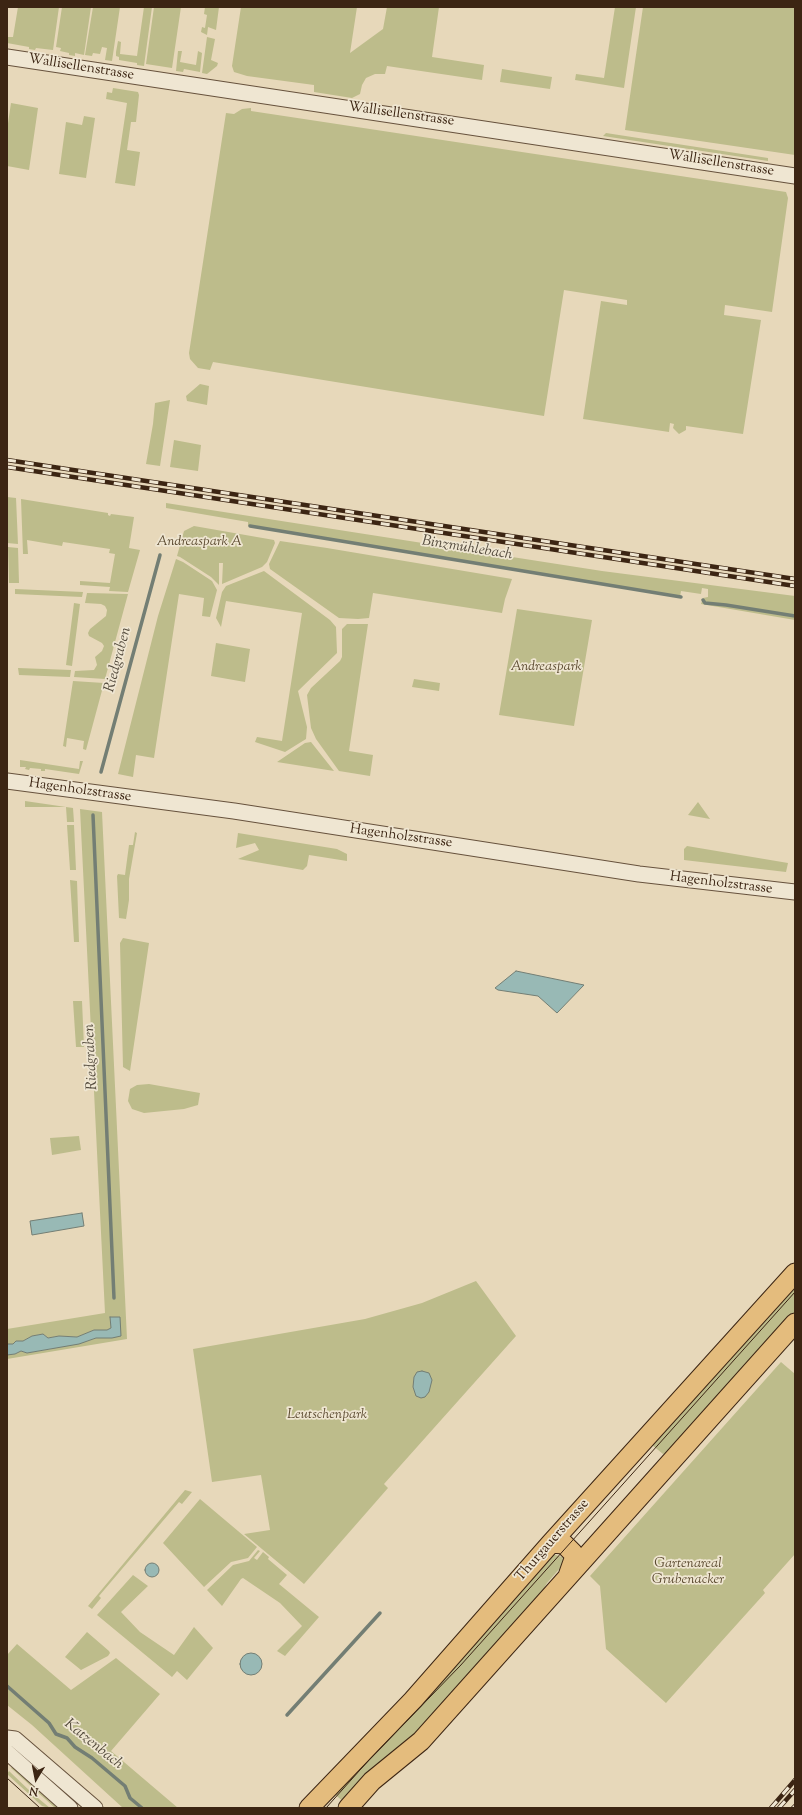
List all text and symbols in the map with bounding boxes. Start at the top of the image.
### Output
street label: Wallisellenstrasse [27,51,135,85]
street label: Wallisellenstrasse [347,99,455,131]
street label: Wallisellenstrasse [667,147,775,181]
water label: Binzmühlebach [421,533,513,565]
park label: Andreaspark A [156,535,242,551]
water label: Riedgraben [102,626,136,694]
park label: Andreaspark [510,660,582,676]
street label: Hagenholzstrasse [28,775,132,807]
street label: Hagenholzstrasse [349,821,453,853]
street label: Hagenholzstrasse [669,869,773,899]
water label: Riedgraben [81,1023,103,1091]
park label: Leutschenpark [287,1408,367,1424]
street label: Thurgauerstrasse [513,1496,593,1586]
park label: Gartenareal Grubenacker [652,1557,724,1590]
water label: Katzenbach [60,1716,126,1774]
north arrow [16,1759,56,1799]
text: N [28,1782,40,1799]

